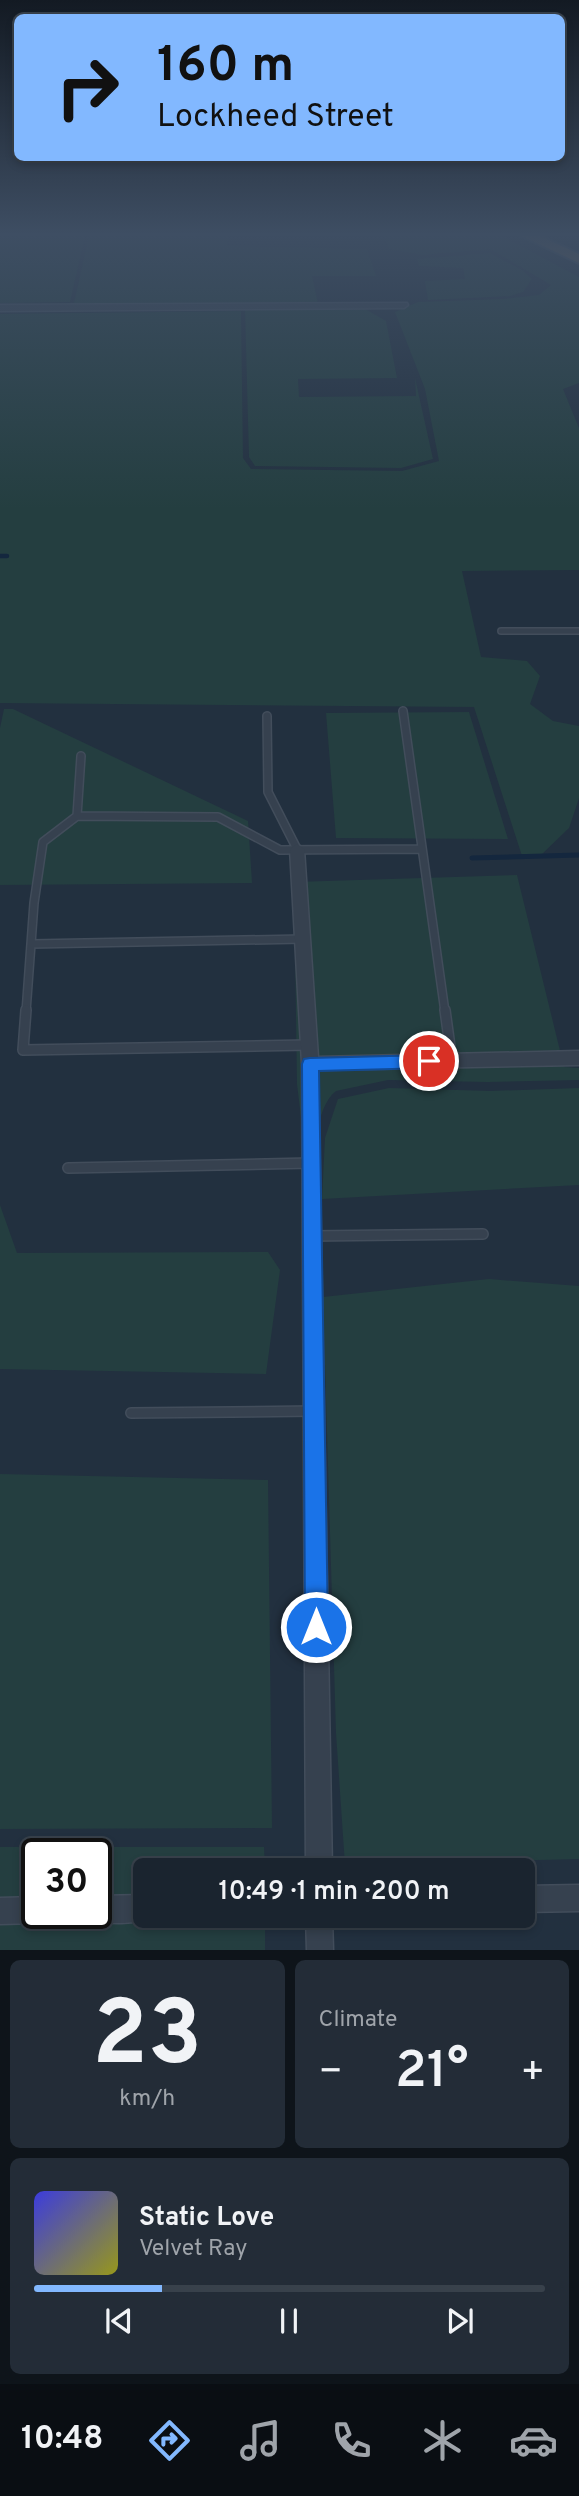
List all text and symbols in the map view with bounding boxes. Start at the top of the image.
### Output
text: 160 m [157,37,294,99]
icon: right [42,42,133,133]
text: Lockheed Street [157,98,394,138]
pin [399,1031,459,1091]
icon: arrive [410,1042,448,1080]
position arrow [279,1590,353,1664]
speed limit sign: 30 [21,1838,112,1929]
text: 10:49 · 1 min · 200 m [219,1876,450,1909]
text: 23 [92,1982,202,2097]
text: Climate [319,2006,397,2035]
text: 21° [395,2040,469,2106]
text: − [319,2049,343,2098]
text: + [520,2049,545,2098]
text: km/h [119,2085,175,2114]
text: Static Love [139,2202,274,2235]
text: Velvet Ray [139,2235,247,2264]
icon: previous [100,2302,138,2340]
icon: pause [270,2302,308,2340]
icon: next [441,2302,479,2340]
icon: directions [145,2416,194,2465]
icon: music [236,2416,285,2465]
icon: phone [327,2416,376,2465]
icon: climate [418,2416,467,2465]
icon: car [509,2416,558,2465]
text: 10:48 [21,2420,103,2460]

